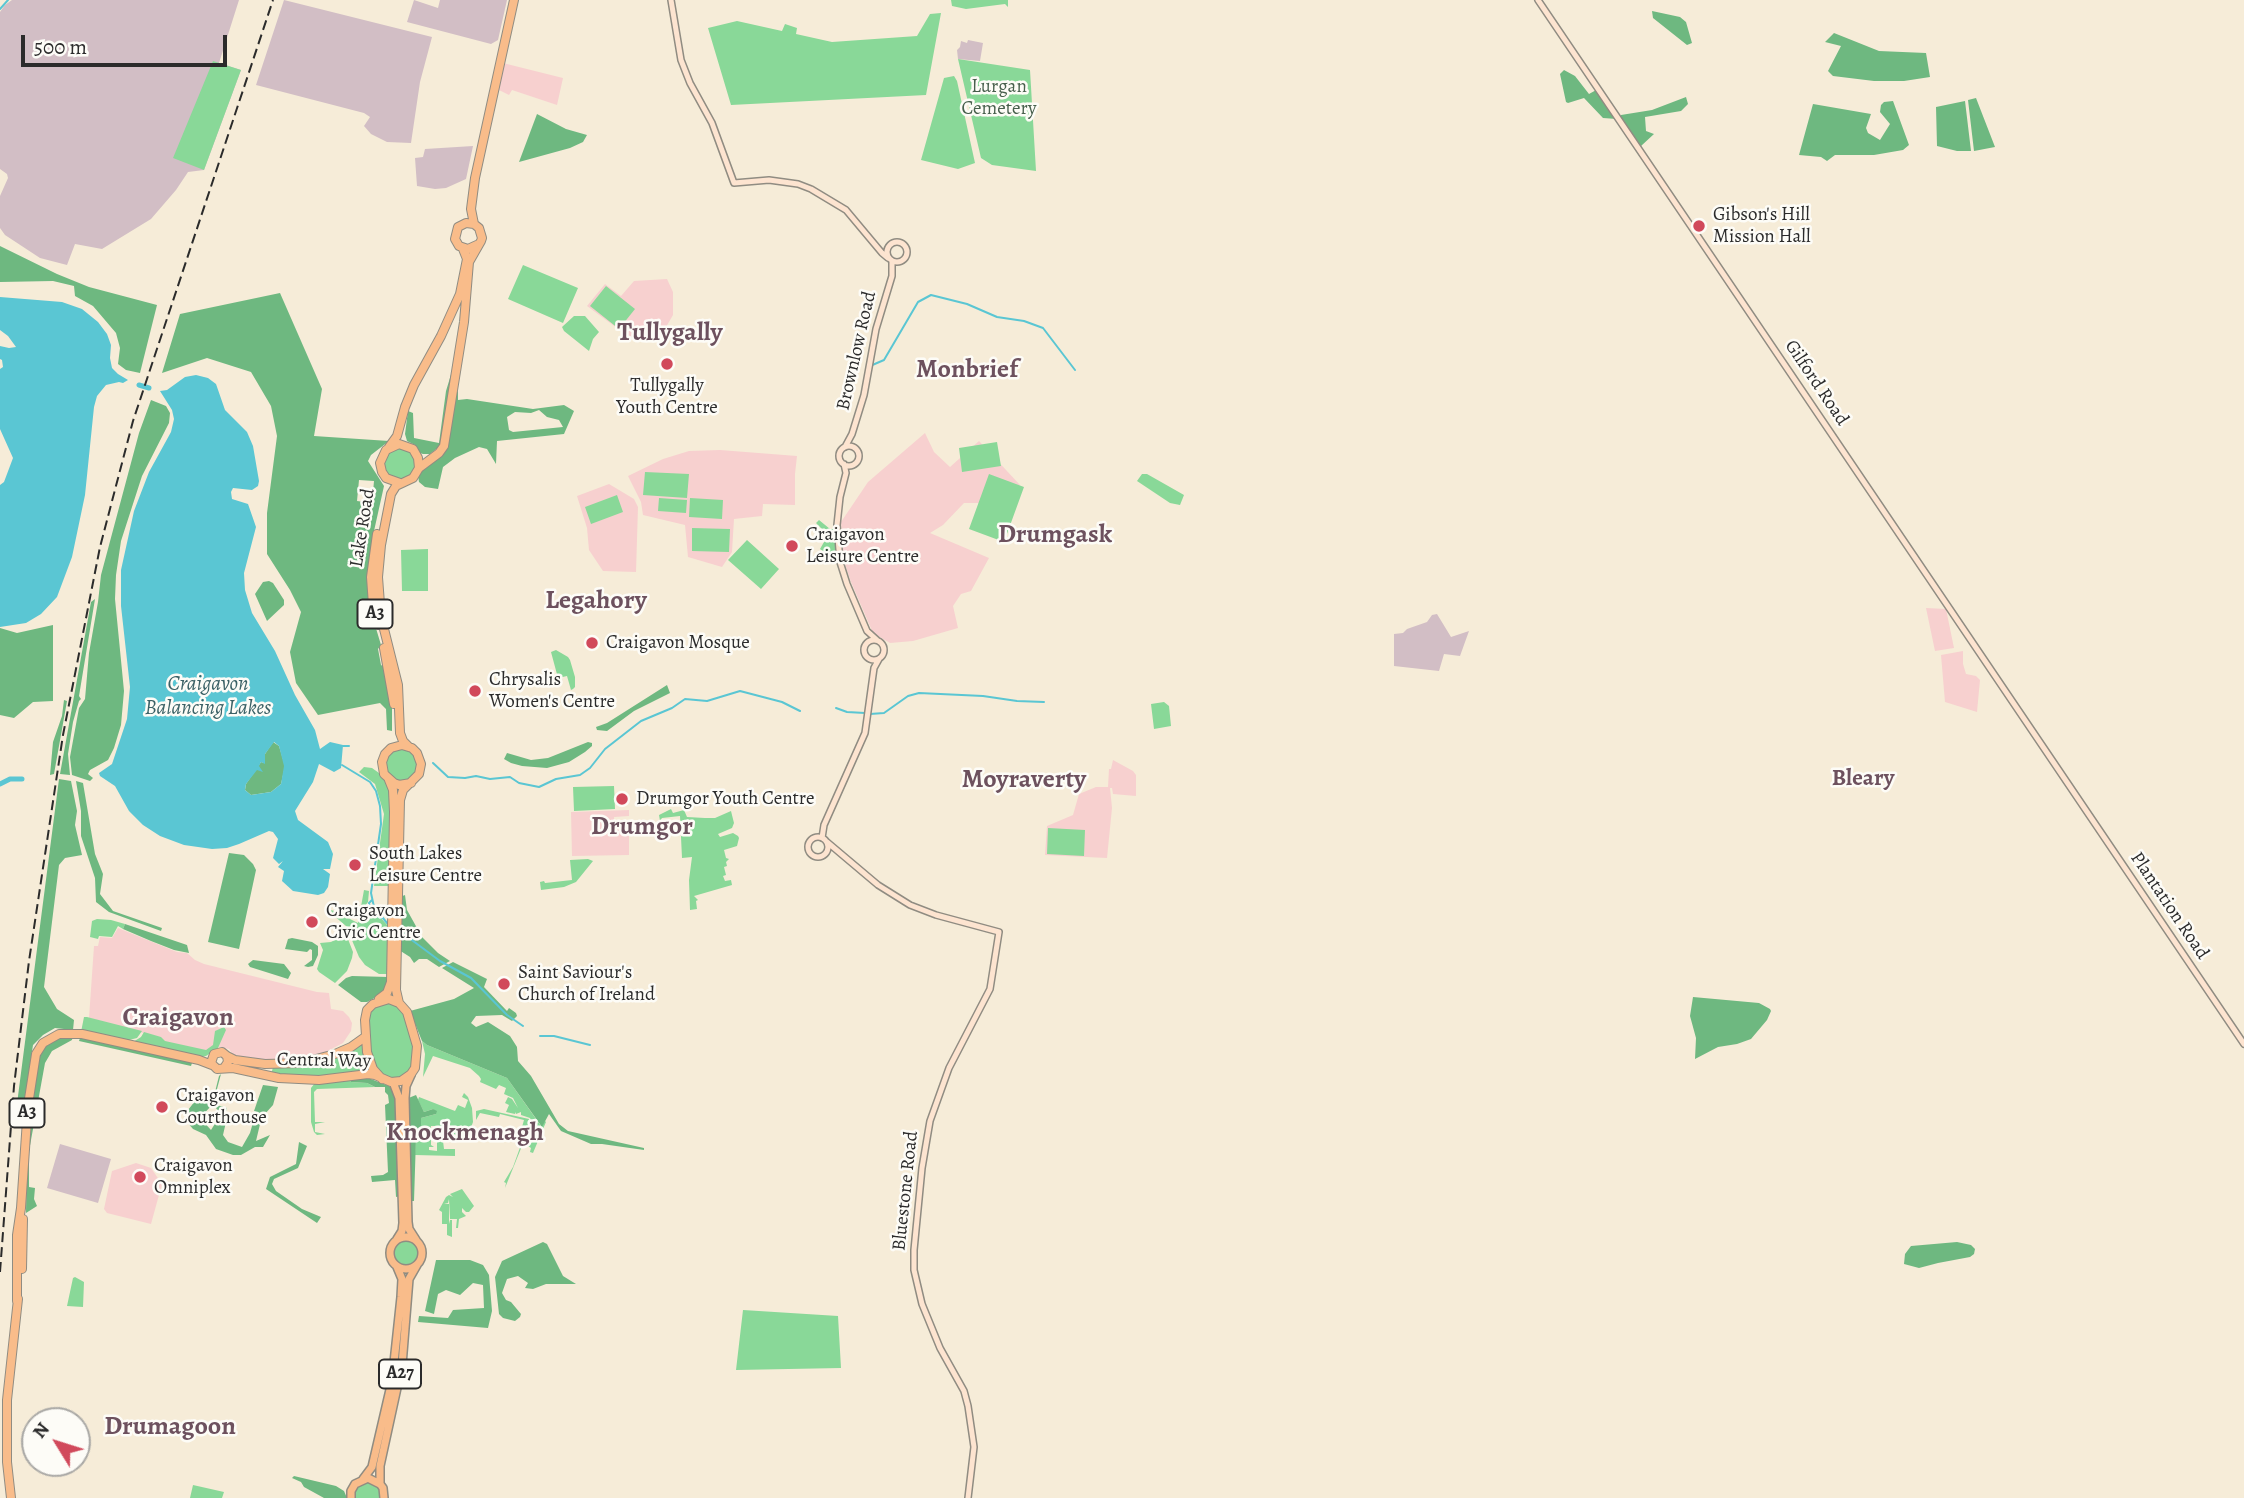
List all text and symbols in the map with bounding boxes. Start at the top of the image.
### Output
scale bar [24,21,231,65]
text: 500 m [34,33,87,61]
park label: Lurgan Cemetery [961,76,1037,120]
place label: Gibson's Hill Mission Hall [1713,204,1811,248]
marker: Gibson's Hill Mission Hall [1691,218,1707,234]
street label: Brownlow Road [832,289,882,413]
district label: Tullygally [617,318,723,350]
street label: Gilford Road [1779,336,1853,430]
district label: Monbrief [916,355,1018,387]
marker: Tullygally Youth Centre [659,356,675,372]
place label: Tullygally Youth Centre [616,375,718,419]
street label: Lake Road [346,487,380,569]
district label: Drumgask [998,520,1112,552]
place label: Craigavon Leisure Centre [806,524,919,568]
marker: Craigavon Leisure Centre [784,538,800,554]
district label: Legahory [545,586,647,618]
road number: A3 [358,600,392,628]
place label: Craigavon Mosque [606,632,750,654]
marker: Craigavon Mosque [584,635,600,651]
place label: Chrysalis Women's Centre [489,669,615,713]
water label: Craigavon Balancing Lakes [145,672,271,722]
marker: Chrysalis Women's Centre [467,683,483,699]
district label: Moyraverty [962,765,1086,797]
district label: Bleary [1832,765,1894,793]
place label: Drumgor Youth Centre [636,788,814,810]
marker: Drumgor Youth Centre [614,791,630,807]
district label: Drumgor [591,812,693,844]
place label: South Lakes Leisure Centre [369,843,482,887]
street label: Plantation Road [2125,848,2213,964]
marker: South Lakes Leisure Centre [347,857,363,873]
place label: Craigavon Civic Centre [326,900,421,944]
marker: Craigavon Civic Centre [304,914,320,930]
place label: Saint Saviour's Church of Ireland [518,962,655,1006]
marker: Saint Saviour's Church of Ireland [496,976,512,992]
district label: Craigavon [122,1003,234,1035]
street label: Central Way [277,1049,371,1073]
place label: Craigavon Courthouse [176,1085,267,1129]
road number: A3 [10,1098,44,1128]
marker: Craigavon Courthouse [154,1099,170,1115]
district label: Knockmenagh [386,1118,544,1150]
street label: Bluestone Road [888,1130,924,1252]
place label: Craigavon Omniplex [154,1155,233,1199]
marker: Craigavon Omniplex [132,1169,148,1185]
road number: A27 [379,1359,421,1388]
north arrow [21,1407,91,1477]
district label: Drumagoon [104,1412,236,1444]
text: N [27,1417,56,1444]

